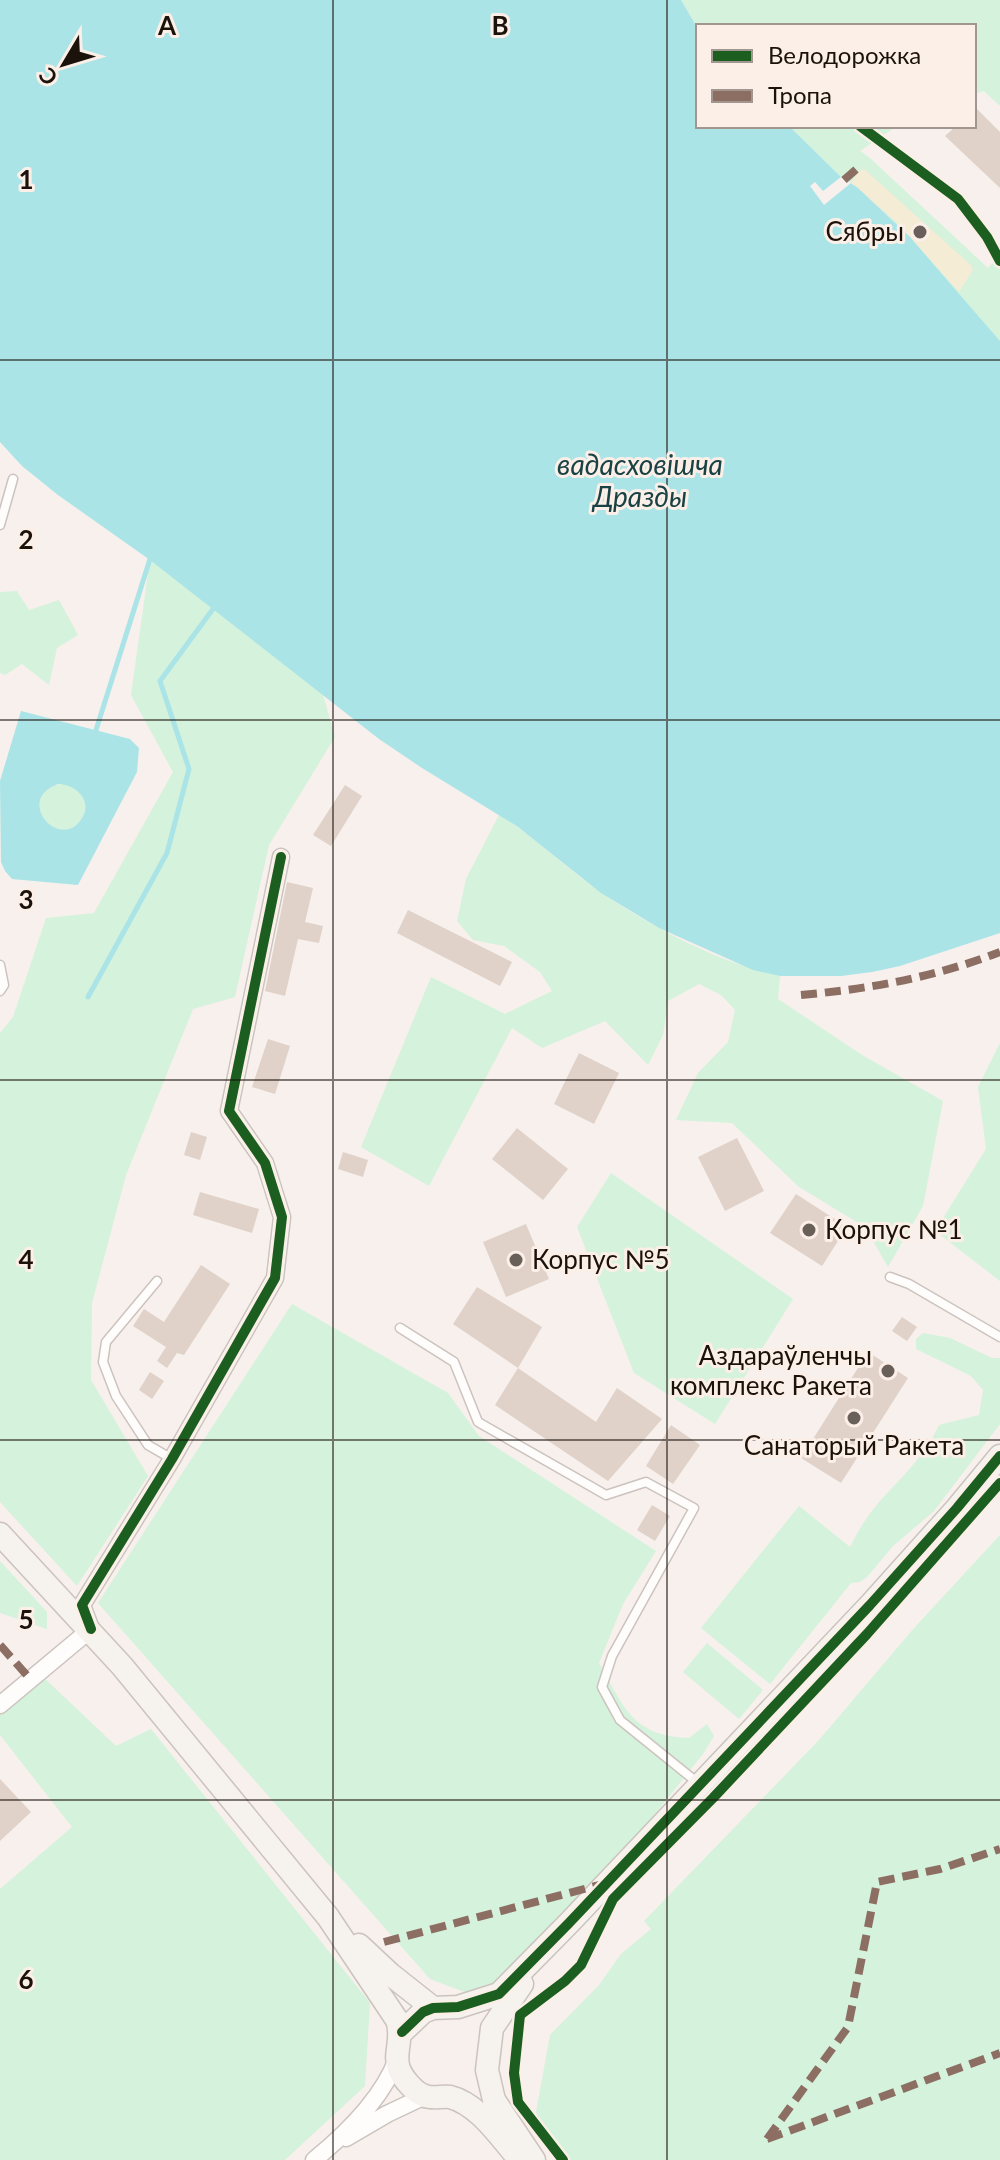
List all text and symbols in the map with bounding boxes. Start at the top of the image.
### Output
text: A [157,9,177,41]
text: B [491,9,509,41]
north arrow [24,24,104,104]
legend [696,24,976,128]
text: Велодорожка [768,40,921,69]
text: С [32,62,63,91]
text: Тропа [768,80,832,109]
text: 1 [18,163,34,195]
place label: Сябры [825,215,904,247]
marker: Сябры [911,223,929,241]
water label: вадасховішча Дразды [557,447,723,513]
text: 2 [18,523,34,555]
text: 3 [18,883,34,915]
place label: Корпус №1 [825,1213,963,1245]
marker: Корпус №1 [800,1221,818,1239]
text: 4 [18,1243,34,1275]
place label: Корпус №5 [532,1243,670,1275]
marker: Корпус №5 [507,1251,525,1269]
place label: Аздараўленчы комплекс Ракета [670,1339,872,1401]
marker: Аздараўленчы комплекс Ракета [879,1362,897,1380]
marker: Санаторый Ракета [845,1409,863,1427]
place label: Санаторый Ракета [744,1429,964,1461]
text: 5 [18,1603,34,1635]
text: 6 [18,1963,34,1995]

